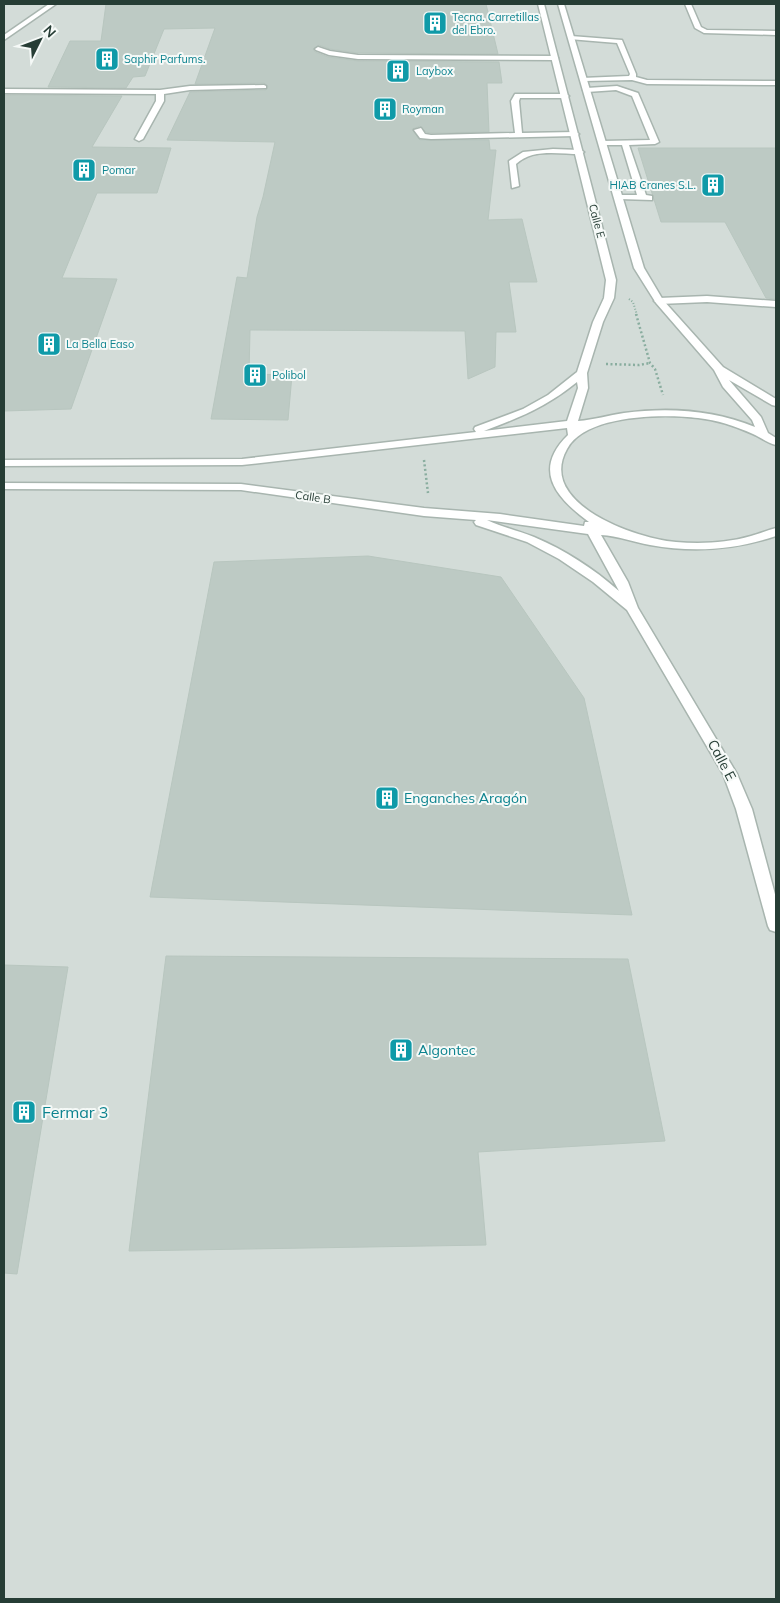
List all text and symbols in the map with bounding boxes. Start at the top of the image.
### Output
building icon: Tecna. Carretillas del Ebro. [422,10,448,36]
place label: Tecna. Carretillas del Ebro. [452,10,539,37]
north arrow [15,15,65,65]
text: N [39,21,60,41]
building icon: Saphir Parfums. [94,46,120,72]
place label: Saphir Parfums. [124,52,205,66]
building icon: Laybox [385,58,411,84]
place label: Laybox [416,64,453,78]
building icon: Royman [372,96,398,122]
place label: Royman [402,102,444,116]
building icon: Pomar [71,157,97,183]
place label: Pomar [102,163,135,177]
building icon: HIAB Cranes S.L. [700,172,726,198]
place label: HIAB Cranes S.L. [610,178,696,192]
street label: Calle E [586,203,608,239]
building icon: La Bella Easo [36,331,62,357]
place label: La Bella Easo [66,337,134,351]
building icon: Polibol [242,362,268,388]
place label: Polibol [272,368,306,382]
street label: Calle B [294,488,332,506]
street label: Calle E [704,736,740,784]
building icon: Enganches Aragón [374,785,400,811]
place label: Enganches Aragón [404,789,527,807]
building icon: Algontec [388,1037,414,1063]
place label: Algontec [418,1041,476,1059]
building icon: Fermar 3 [11,1099,37,1125]
place label: Fermar 3 [42,1102,108,1122]

